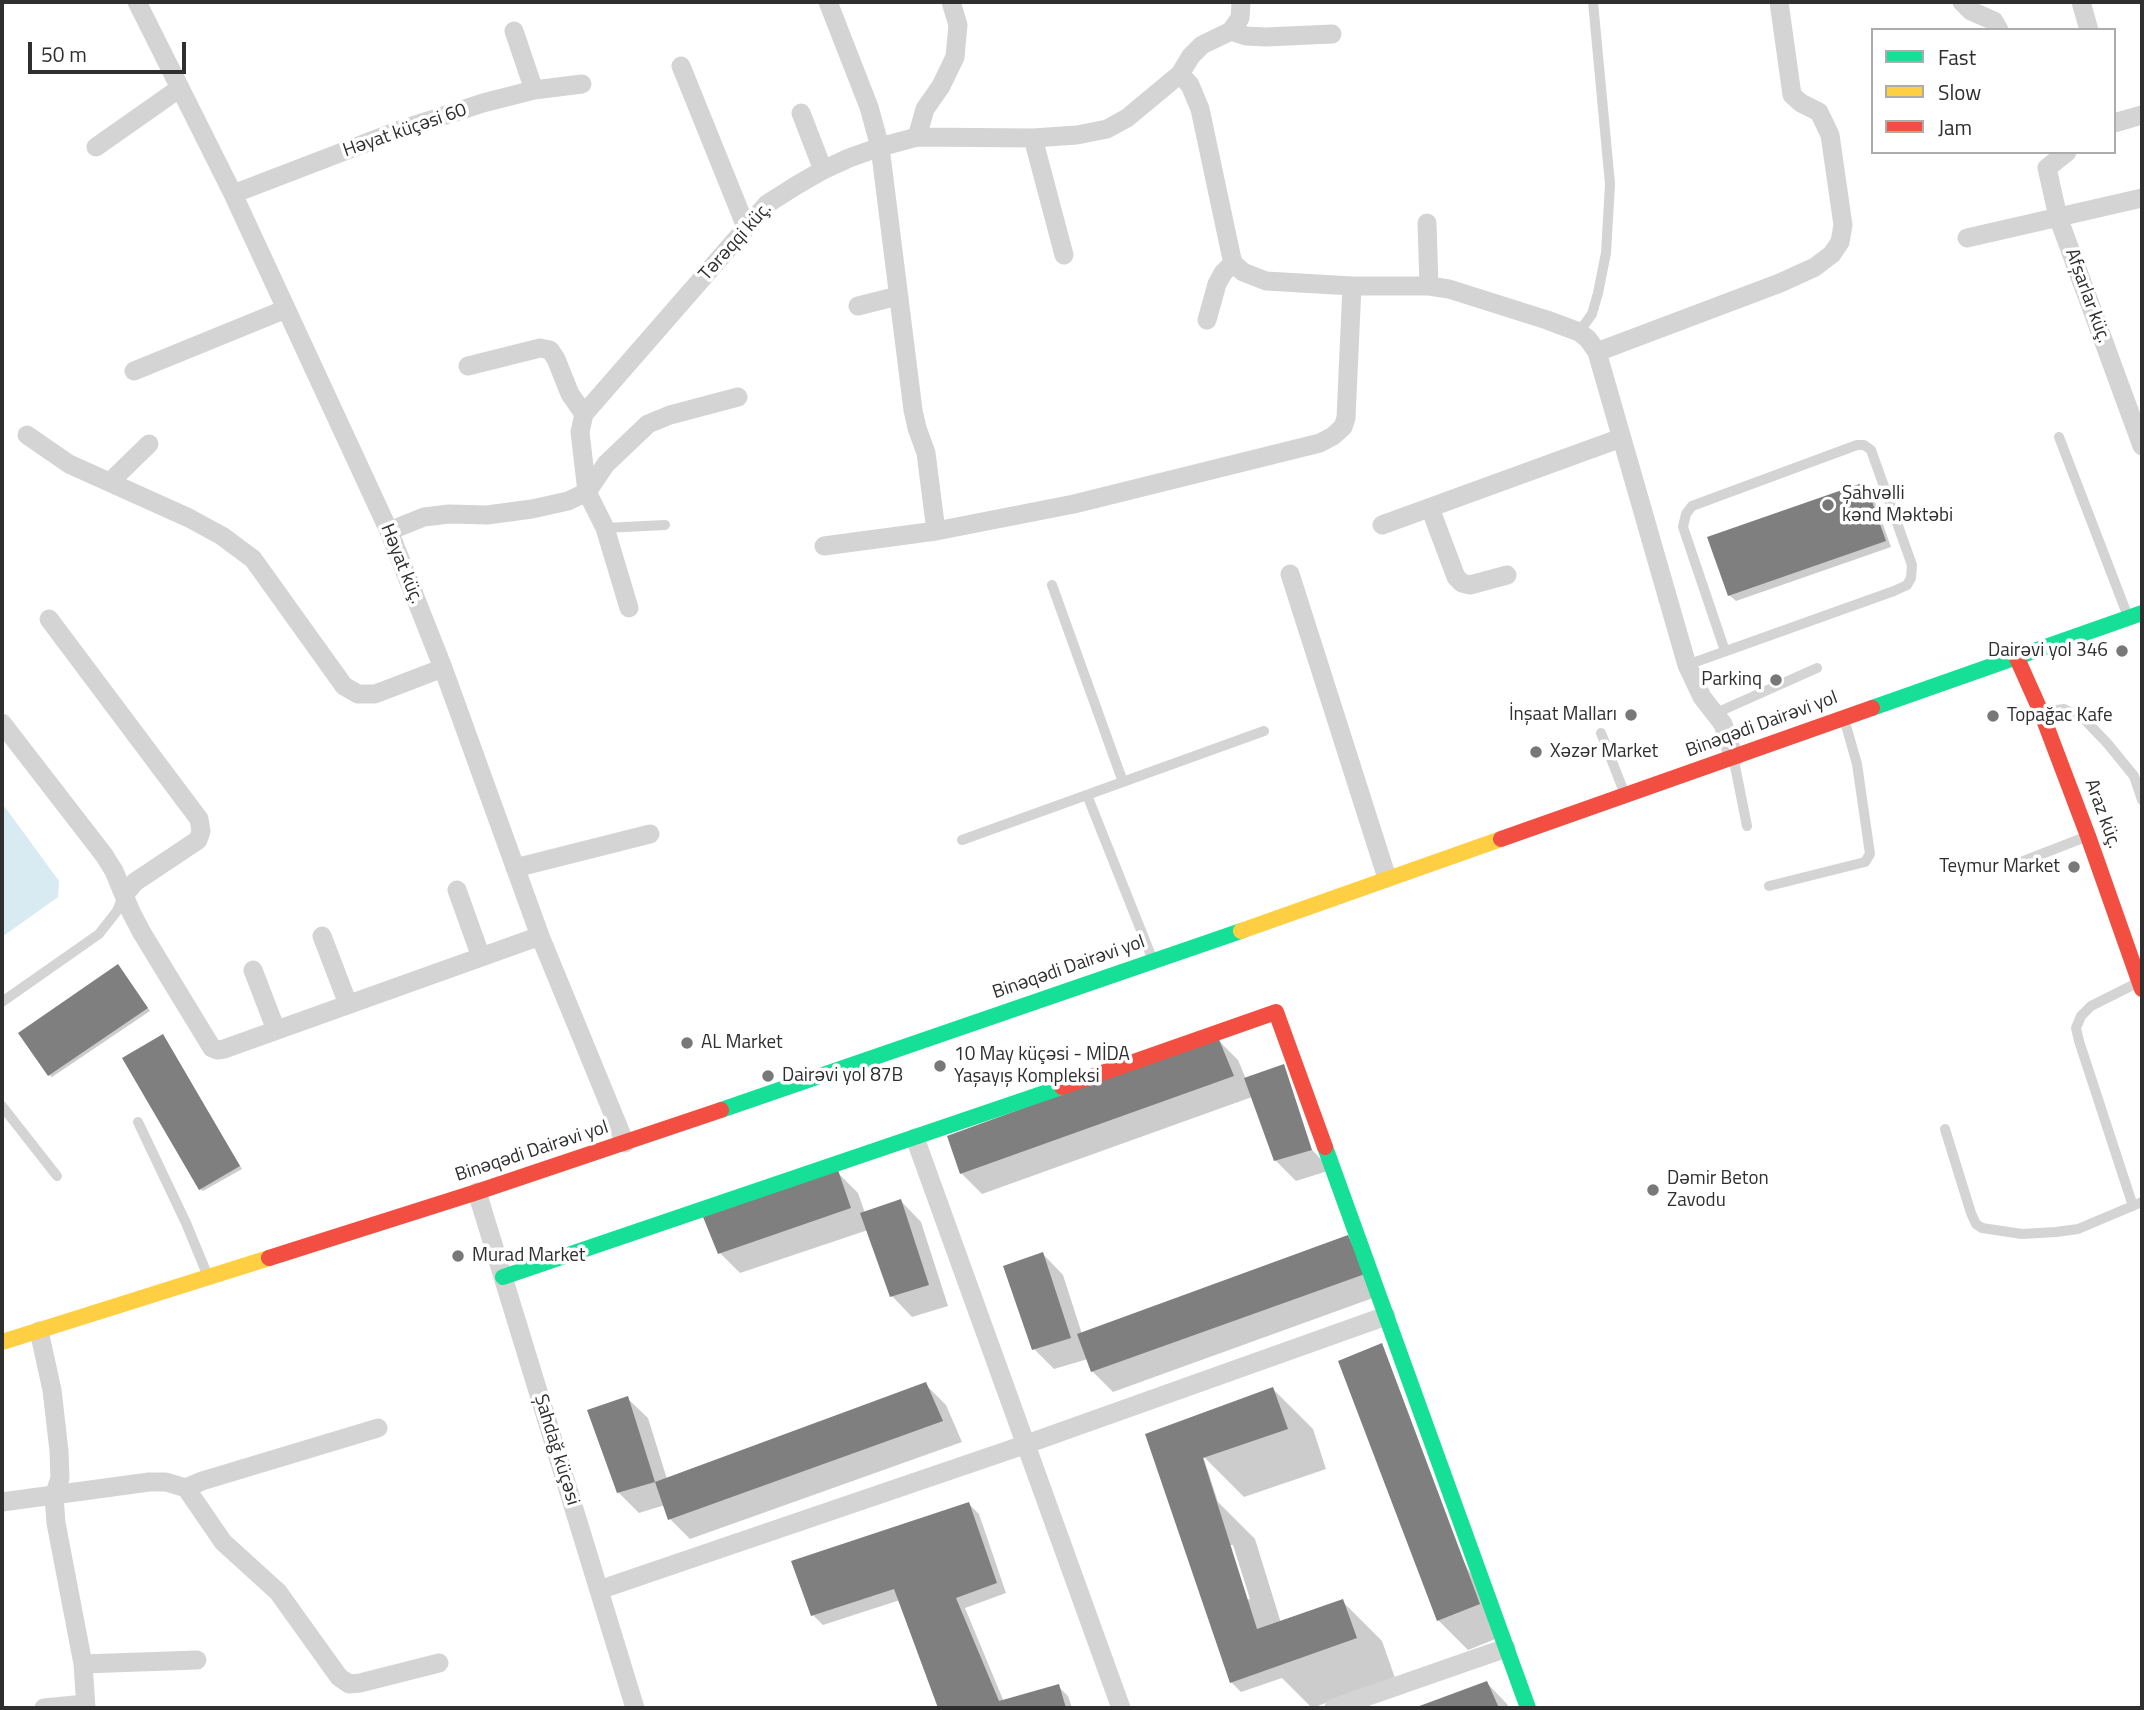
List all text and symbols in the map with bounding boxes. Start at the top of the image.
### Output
scale bar [32,28,189,72]
legend [1871,28,2116,154]
text: 50 m [41,38,87,70]
text: Fast [1938,41,1976,73]
text: Slow [1938,76,1981,108]
street label: Həyat küçəsi 60 [340,99,470,163]
text: Jam [1938,111,1972,143]
street label: Tərəqqi küç. [695,198,777,286]
street label: Afşarlar küç. [2059,246,2115,346]
place label: Şahvəlli kənd Məktəbi [1842,483,1953,527]
marker: Şahvəlli kənd Məktəbi [1820,497,1836,513]
street label: Həyat küç. [375,521,427,607]
place label: Dairəvi yol 346 [1988,640,2108,662]
marker: Dairəvi yol 346 [2114,643,2130,659]
place label: Parkinq [1701,669,1762,691]
marker: Parkinq [1768,672,1784,688]
street label: Binəqədi Dairəvi yol [1683,687,1841,763]
place label: İnşaat Malları [1509,704,1617,726]
place label: Topağac Kafe [2007,705,2113,727]
marker: İnşaat Malları [1623,707,1639,723]
marker: Topağac Kafe [1985,708,2001,724]
place label: Xəzər Market [1550,741,1658,763]
marker: Xəzər Market [1528,744,1544,760]
street label: Araz küç. [2079,776,2125,852]
place label: Teymur Market [1939,856,2060,878]
marker: Teymur Market [2066,859,2082,875]
street label: Binəqədi Dairəvi yol [990,931,1148,1005]
place label: AL Market [701,1032,783,1054]
marker: AL Market [679,1035,695,1051]
place label: 10 May küçəsi - MİDA Yaşayış Kompleksi [954,1044,1130,1088]
marker: 10 May küçəsi - MİDA Yaşayış Kompleksi [932,1058,948,1074]
place label: Dairəvi yol 87B [782,1065,903,1087]
marker: Dairəvi yol 87B [760,1068,776,1084]
street label: Binəqədi Dairəvi yol [453,1117,611,1187]
place label: Dəmir Beton Zavodu [1667,1168,1769,1212]
marker: Dəmir Beton Zavodu [1645,1182,1661,1198]
place label: Murad Market [472,1245,585,1267]
marker: Murad Market [450,1248,466,1264]
street label: Şahdağ küçəsi [528,1392,584,1508]

